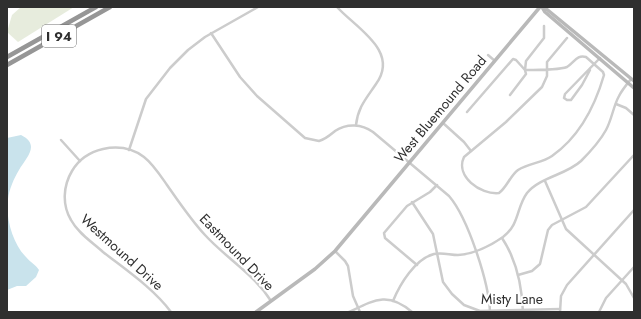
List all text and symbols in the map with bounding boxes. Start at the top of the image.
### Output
road number: I 94 [42,25,76,47]
street label: West Bluemound Road [389,51,491,167]
street label: Westmound Drive [76,209,168,295]
street label: Eastmound Drive [195,209,279,295]
street label: Misty Lane [481,289,543,309]

